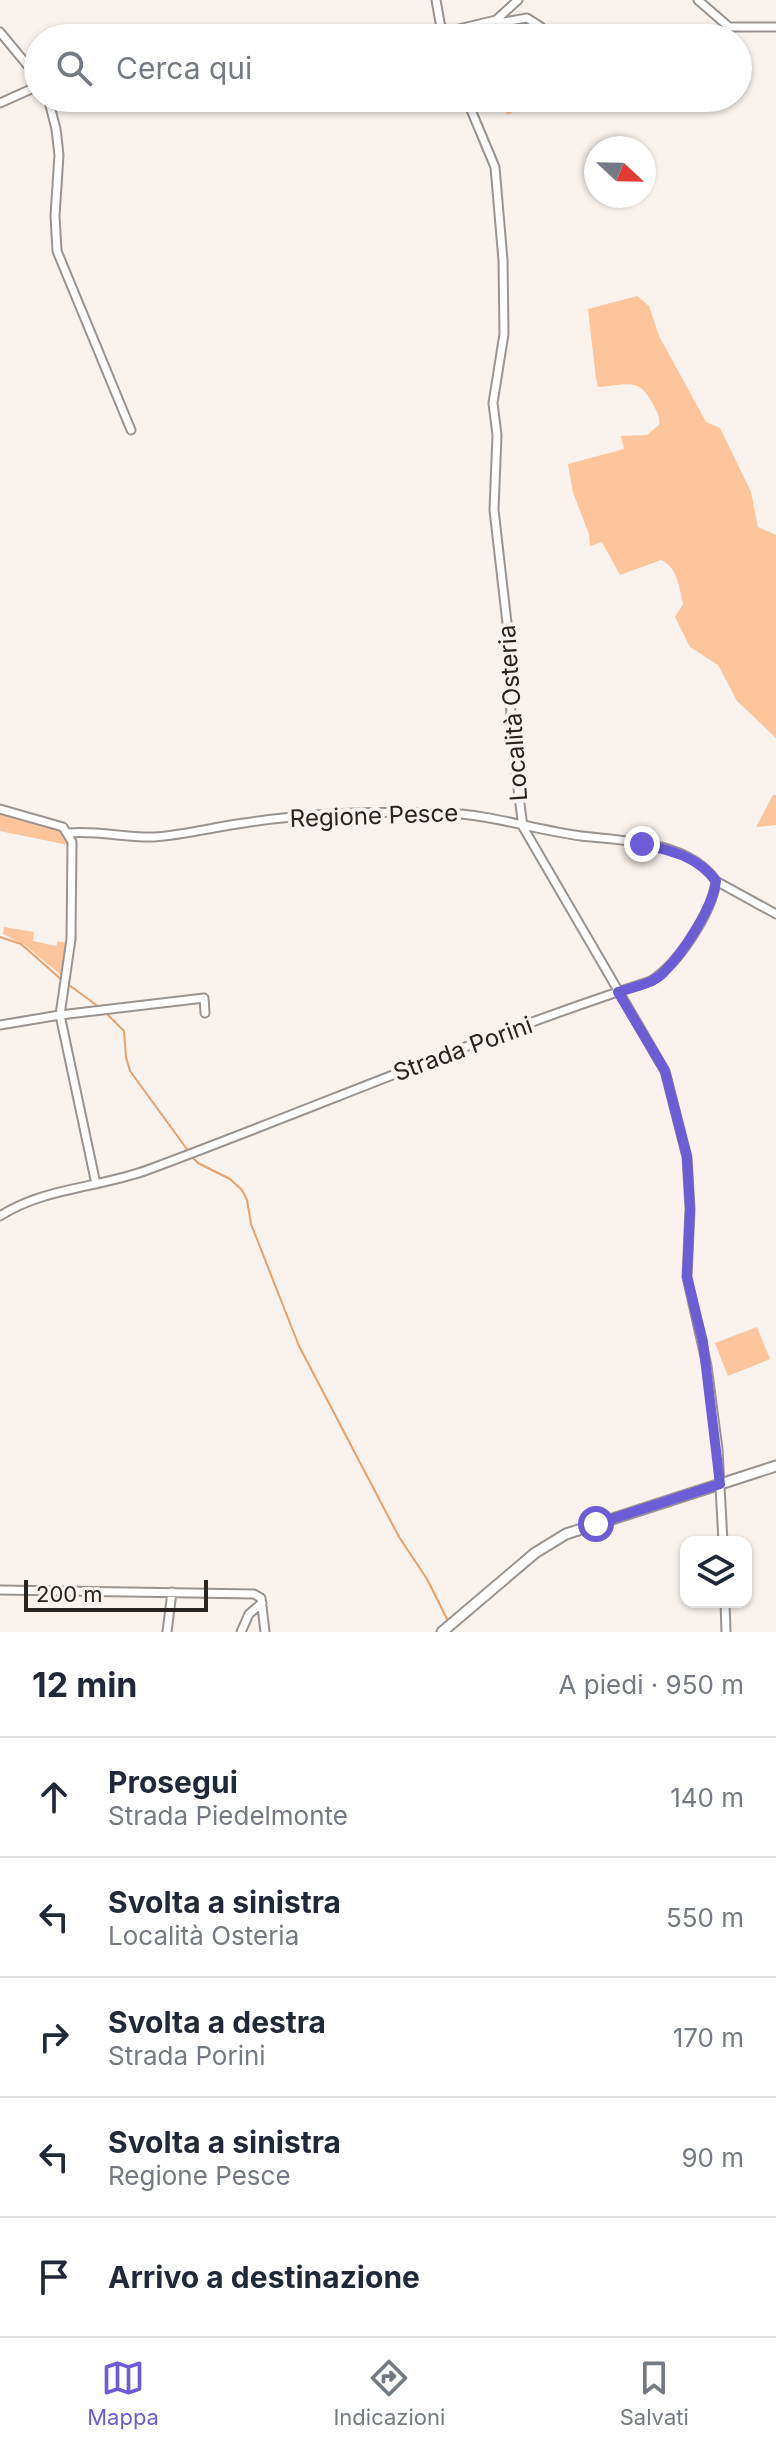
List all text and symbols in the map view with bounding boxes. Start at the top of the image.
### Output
search box [24,24,752,112]
icon: search [52,46,96,90]
text: Cerca qui [116,50,252,86]
north arrow [584,136,656,208]
street label: Località Osteria [492,624,533,802]
street label: Regione Pesce [289,798,459,833]
route end [624,826,660,862]
street label: Strada Porini [390,1010,536,1087]
route start [578,1506,614,1542]
map controls [680,1536,752,1608]
button: layers [680,1536,752,1608]
scale bar [24,1576,208,1612]
text: 200 m [36,1581,103,1607]
text: 12 min [32,1664,138,1705]
text: A piedi · 950 m [559,1669,744,1700]
text: Prosegui [108,1764,238,1800]
icon: ahead [32,1775,76,1819]
text: 140 m [670,1782,744,1813]
text: Strada Piedelmonte [108,1800,348,1831]
text: Svolta a sinistra [108,1884,341,1920]
icon: left [32,1895,76,1939]
text: 550 m [666,1902,744,1933]
text: Località Osteria [108,1920,299,1951]
text: Svolta a destra [108,2004,326,2040]
icon: right [32,2015,76,2059]
text: 170 m [673,2022,744,2053]
text: Strada Porini [108,2040,266,2071]
text: Svolta a sinistra [108,2124,341,2160]
icon: left [32,2135,76,2179]
text: 90 m [681,2142,744,2173]
text: Regione Pesce [108,2160,291,2191]
icon: arrive [32,2255,76,2299]
text: Arrivo a destinazione [108,2259,420,2295]
tab: Mappa [87,2356,159,2430]
tab: Indicazioni [333,2356,445,2430]
tab: Salvati [620,2356,689,2430]

